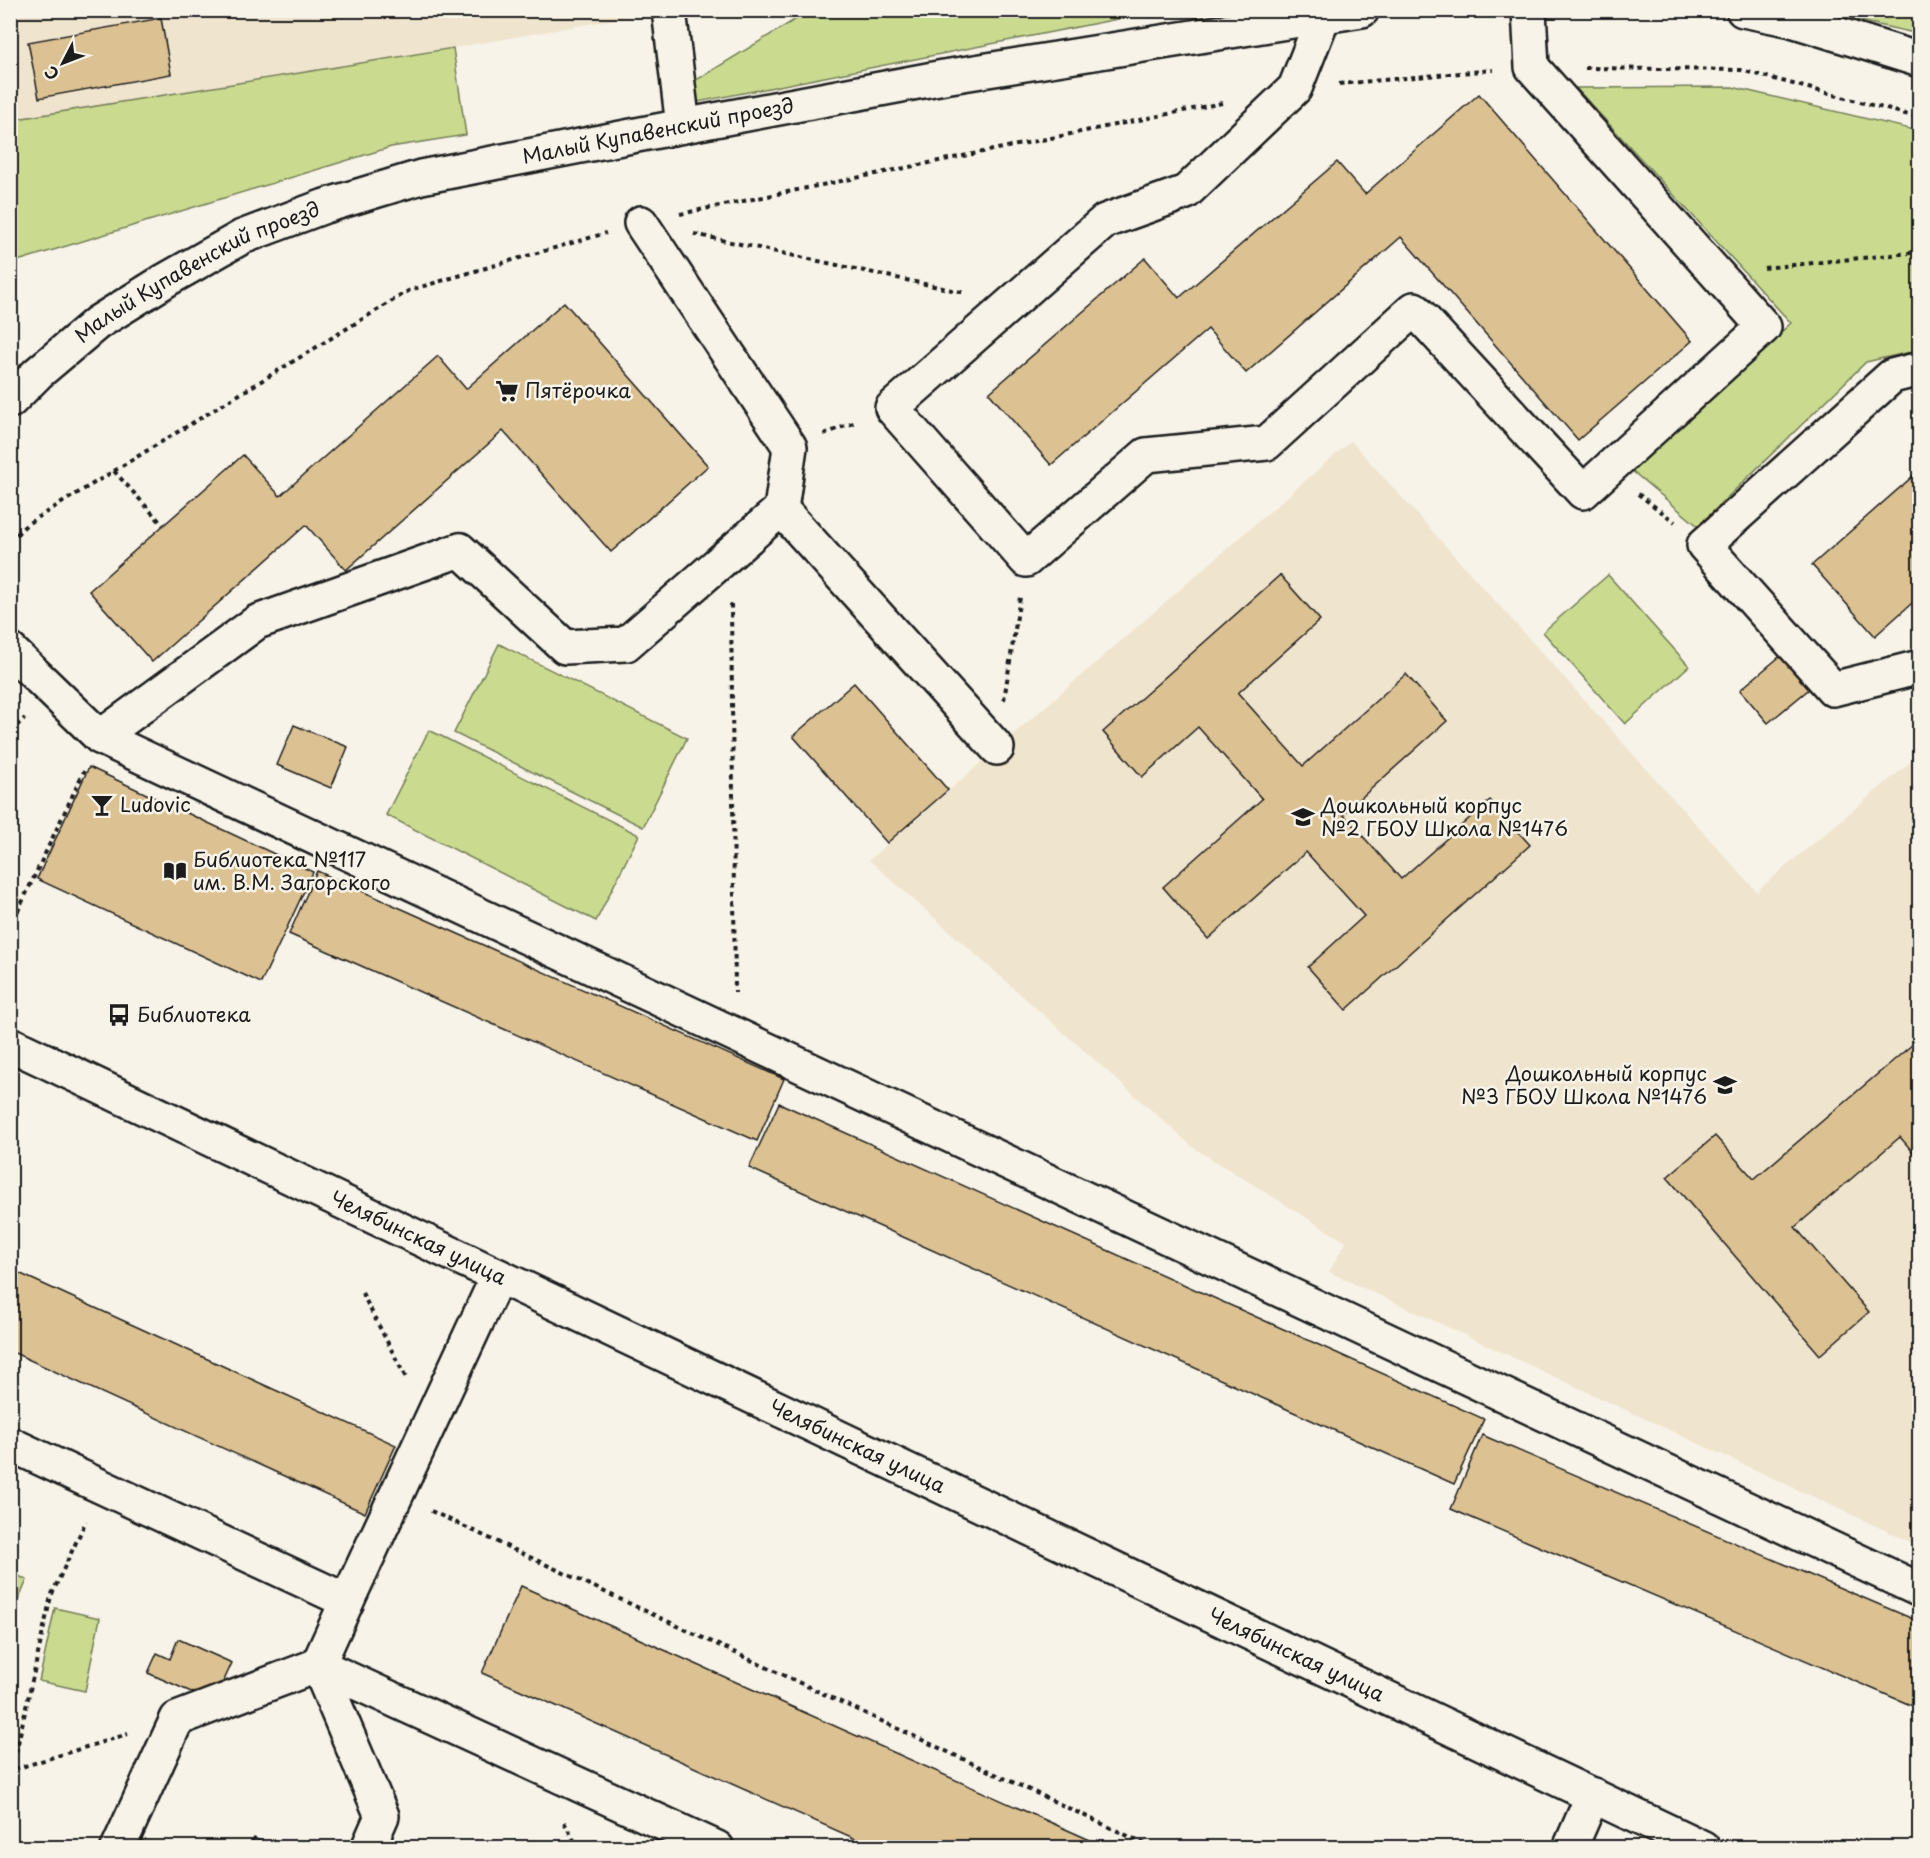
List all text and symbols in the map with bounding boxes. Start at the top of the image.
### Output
north arrow [33,33,93,93]
text: С [38,61,64,86]
street label: Малый Купавенский проезд [520,90,796,171]
street label: Малый Купавенский проезд [68,193,324,350]
place label: Пятёрочка [525,375,631,405]
supermarket icon: Пятёрочка [494,378,520,404]
place label: Ludovic [120,789,191,819]
place label: Дошкольный корпус №2 ГБОУ Школа №1476 [1320,790,1568,843]
bar icon: Ludovic [89,792,115,818]
school or university icon: Дошкольный корпус №2 ГБОУ Школа №1476 [1290,804,1316,830]
place label: Библиотека №117 им. В.М. Загорского [193,844,391,897]
library icon: Библиотека №117 им. В.М. Загорского [162,858,188,884]
place label: Библиотека [137,999,251,1029]
bus stop icon: Библиотека [106,1002,132,1028]
place label: Дошкольный корпус №3 ГБОУ Школа №1476 [1461,1058,1707,1111]
school or university icon: Дошкольный корпус №3 ГБОУ Школа №1476 [1712,1072,1738,1098]
street label: Челябинская улица [326,1182,512,1292]
street label: Челябинская улица [765,1391,951,1500]
street label: Челябинская улица [1204,1599,1390,1709]

